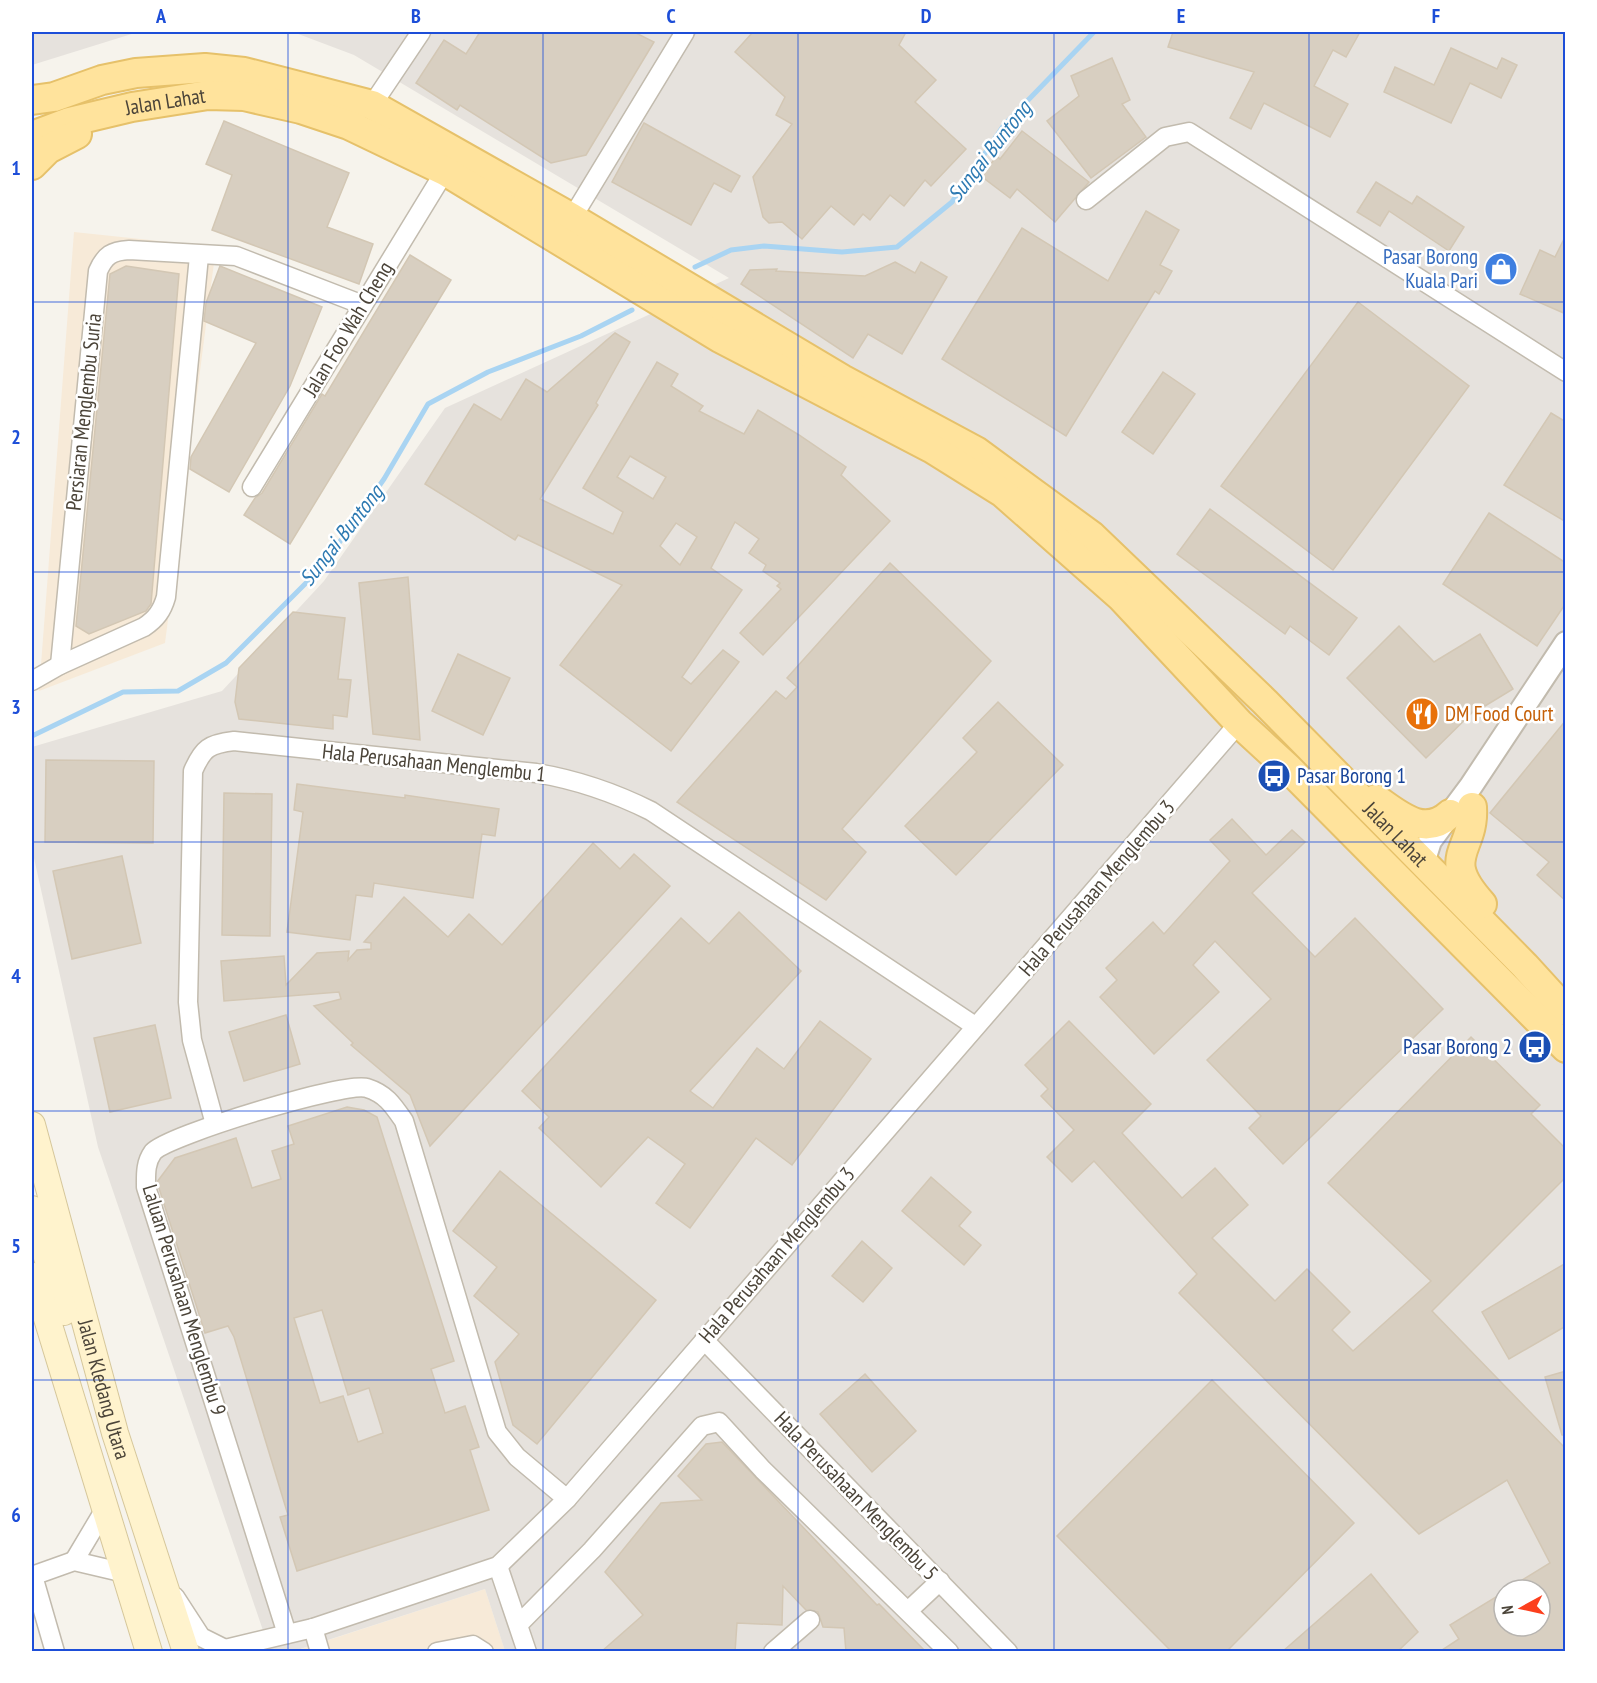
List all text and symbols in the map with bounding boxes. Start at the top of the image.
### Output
text: A [155,3,167,29]
text: B [411,3,421,29]
text: C [666,3,676,29]
text: D [921,3,932,29]
text: E [1177,3,1185,29]
text: F [1432,3,1440,29]
street label: Jalan Lahat [121,82,207,121]
water label: Sungai Buntong [941,94,1038,207]
text: 1 [11,155,21,181]
place label: Pasar Borong Kuala Pari [1383,243,1478,294]
shop icon: Pasar Borong Kuala Pari [1483,251,1519,287]
street label: Jalan Foo Wah Cheng [296,256,398,402]
street label: Persiaran Menglembu Suria [60,312,107,512]
text: 2 [11,424,21,450]
water label: Sungai Buntong [293,478,390,591]
text: 3 [11,694,21,720]
restaurant icon: DM Food Court [1404,696,1440,732]
place label: DM Food Court [1445,700,1554,727]
street label: Hala Perusahaan Menglembu 1 [321,737,547,788]
bus stop icon: Pasar Borong 1 [1256,758,1292,794]
place label: Pasar Borong 1 [1297,762,1406,789]
street label: Hala Perusahaan Menglembu 3 [1013,794,1181,981]
street label: Jalan Lahat [1357,795,1434,872]
text: 4 [11,963,21,989]
bus stop icon: Pasar Borong 2 [1517,1029,1553,1065]
place label: Pasar Borong 2 [1403,1033,1512,1060]
street label: Hala Perusahaan Menglembu 3 [693,1161,861,1348]
street label: Laluan Perusahaan Menglembu 9 [136,1181,233,1419]
text: 5 [11,1233,21,1259]
street label: Jalan Kledang Utara [72,1315,137,1463]
street label: Hala Perusahaan Menglembu 5 [769,1405,944,1586]
text: 6 [11,1502,21,1528]
north arrow [1492,1578,1552,1638]
text: N [1497,1604,1518,1616]

